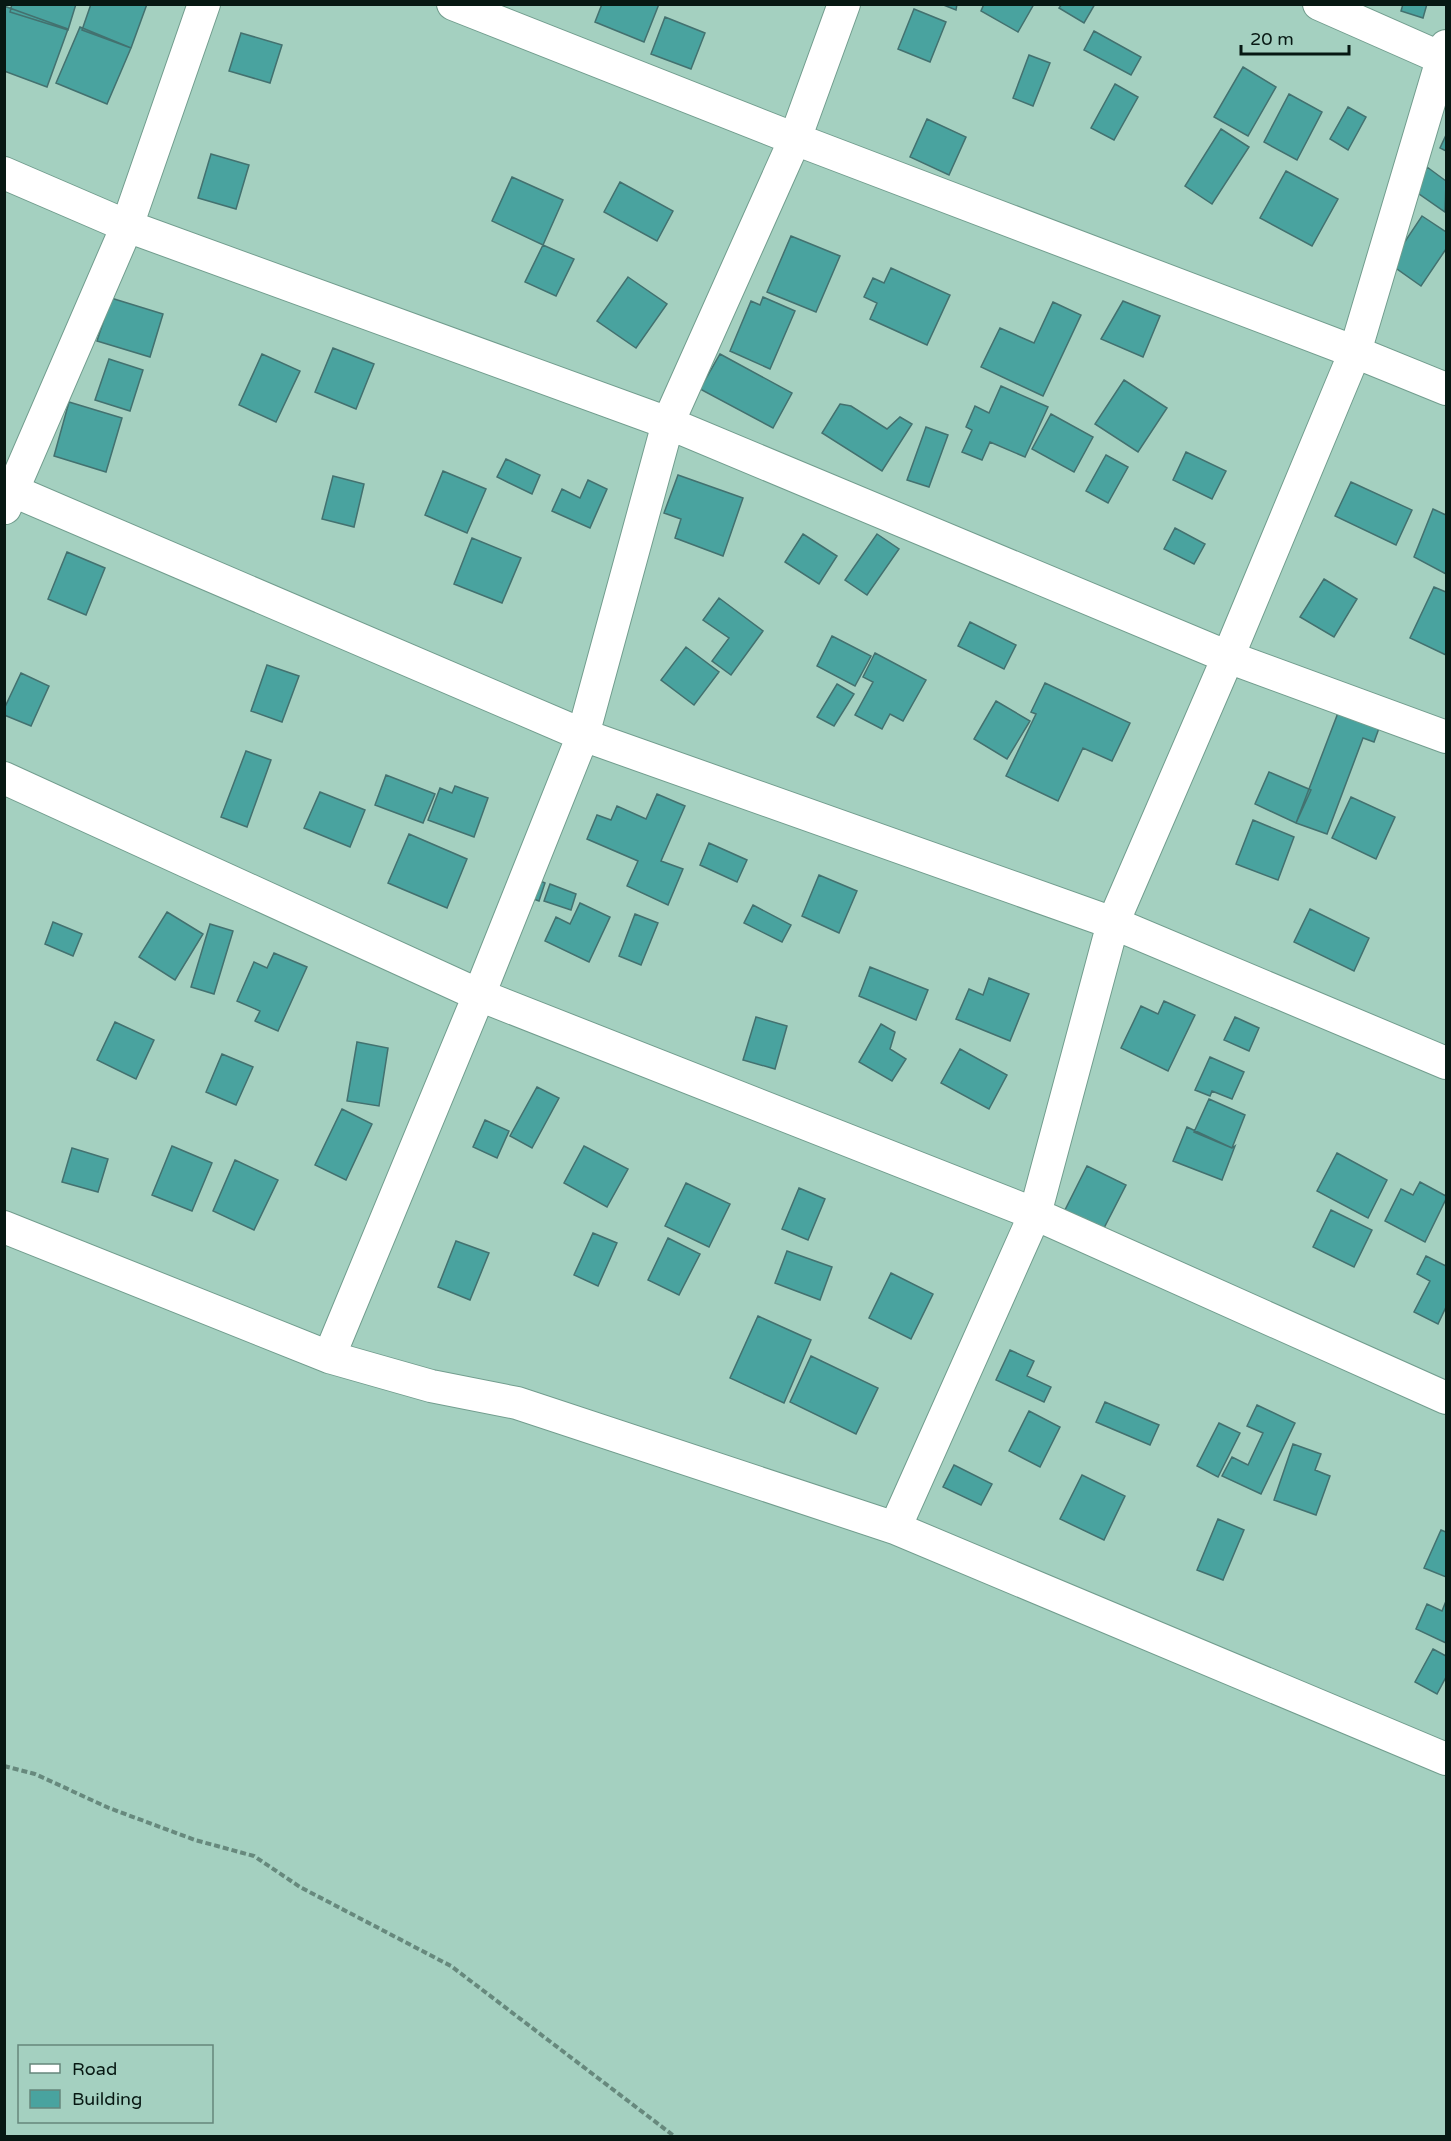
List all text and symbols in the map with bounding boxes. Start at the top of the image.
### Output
scale bar [1241,18,1349,56]
text: 20 m [1250,28,1294,50]
legend [18,2045,213,2123]
text: Road [72,2058,117,2080]
text: Building [72,2088,142,2110]

